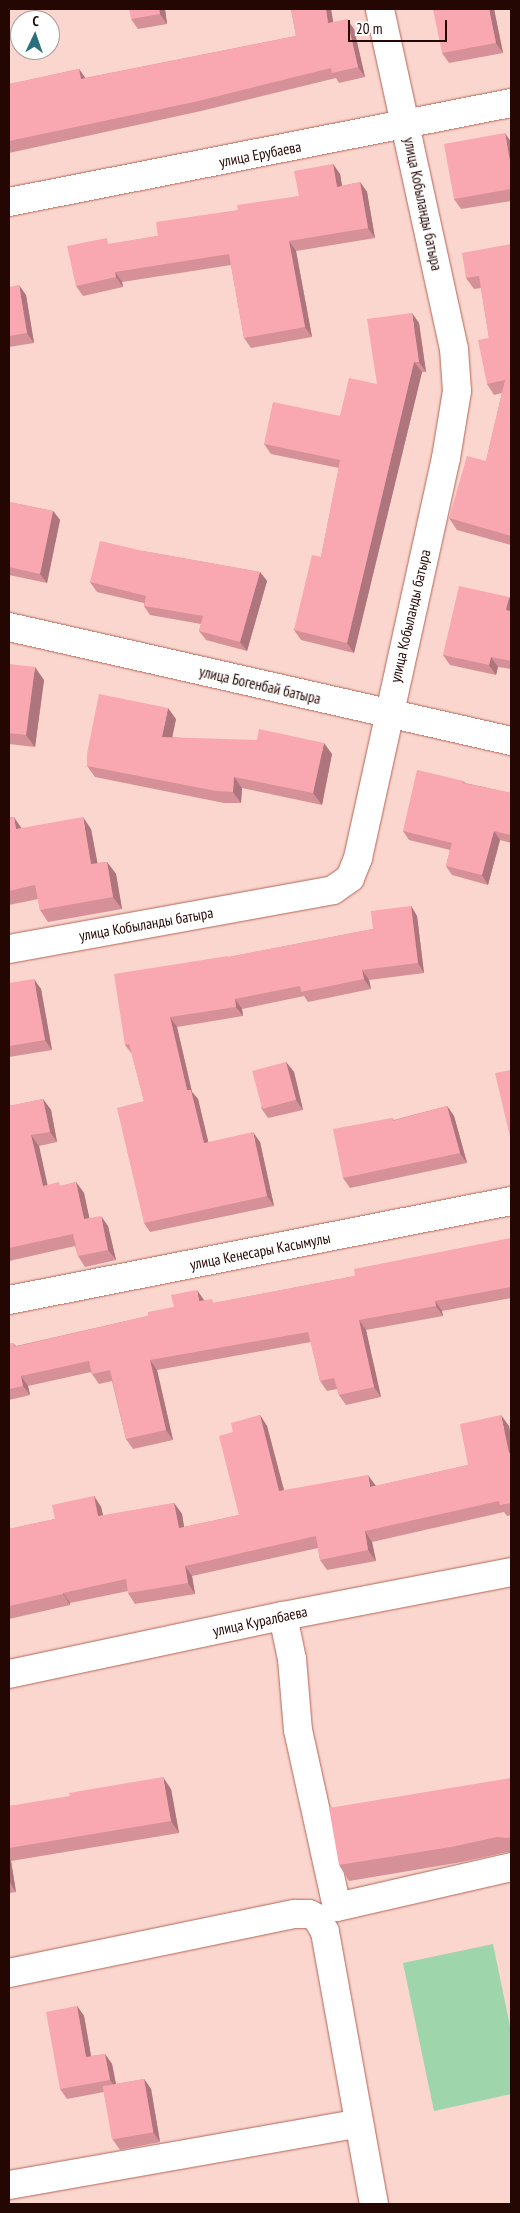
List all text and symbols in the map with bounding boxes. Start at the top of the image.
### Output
north arrow [10,10,60,60]
scale bar [350,10,449,42]
text: С [32,12,39,30]
text: 20 m [356,19,382,38]
street label: улица Кобыланды батыра [400,136,446,272]
street label: улица Ерубаева [217,137,303,171]
street label: улица Кобыланды батыра [386,548,434,684]
street label: улица Богенбай батыра [197,662,323,708]
street label: улица Кобыланды батыра [77,903,215,945]
street label: улица Кенесары Касымулы [188,1229,332,1273]
street label: улица Куралбаева [211,1602,309,1640]

